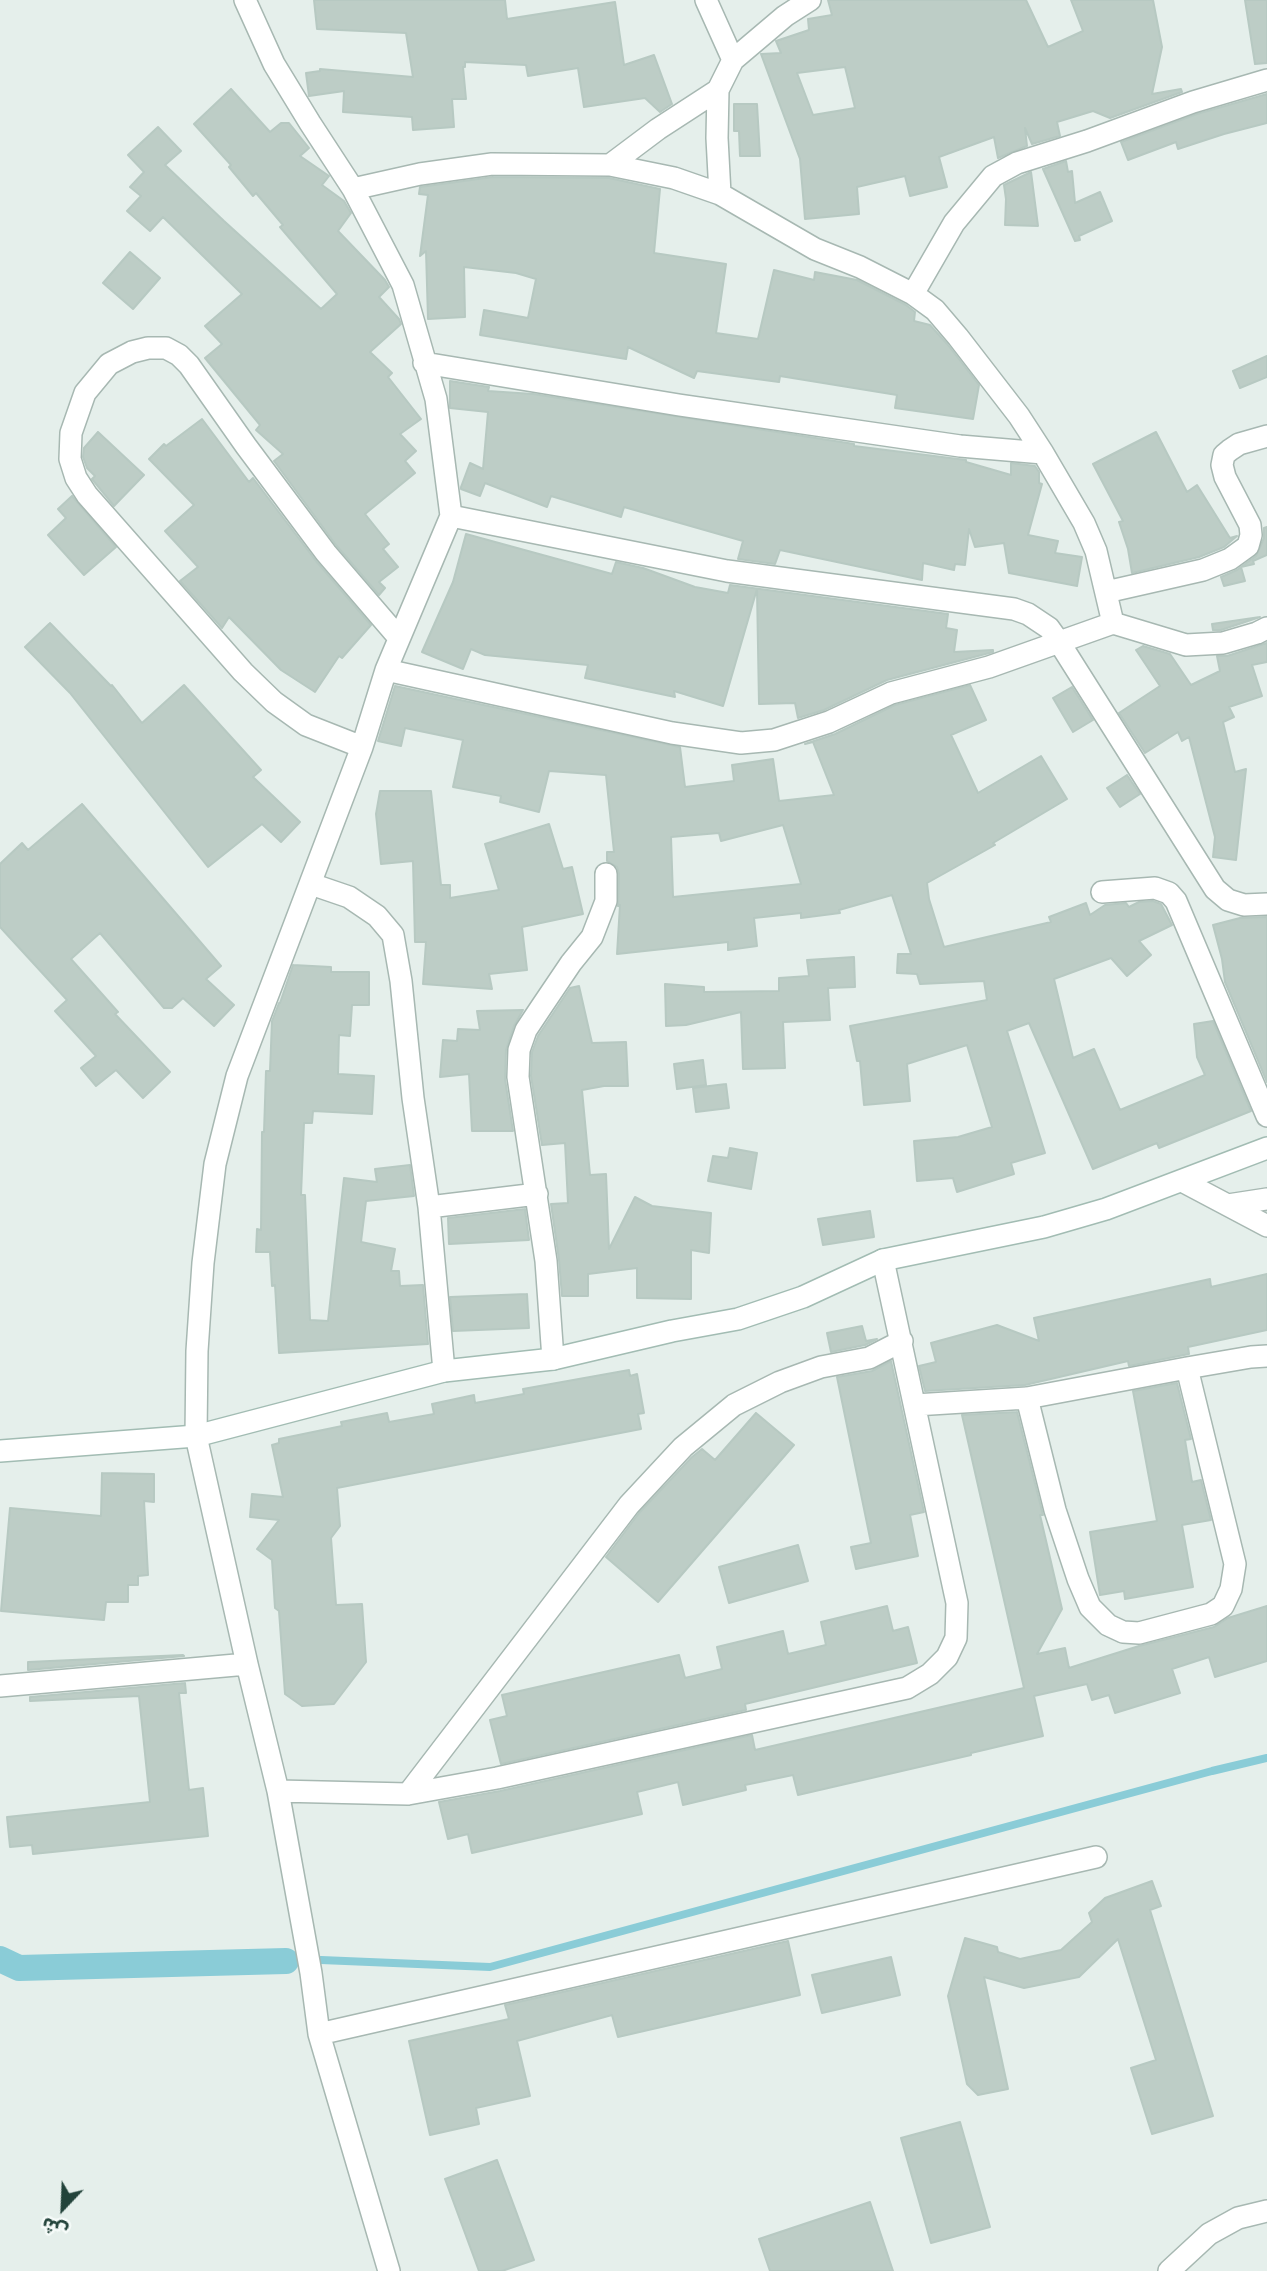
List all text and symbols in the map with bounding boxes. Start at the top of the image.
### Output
north arrow [28,2173,98,2243]
text: ش [39,2213,71,2243]

